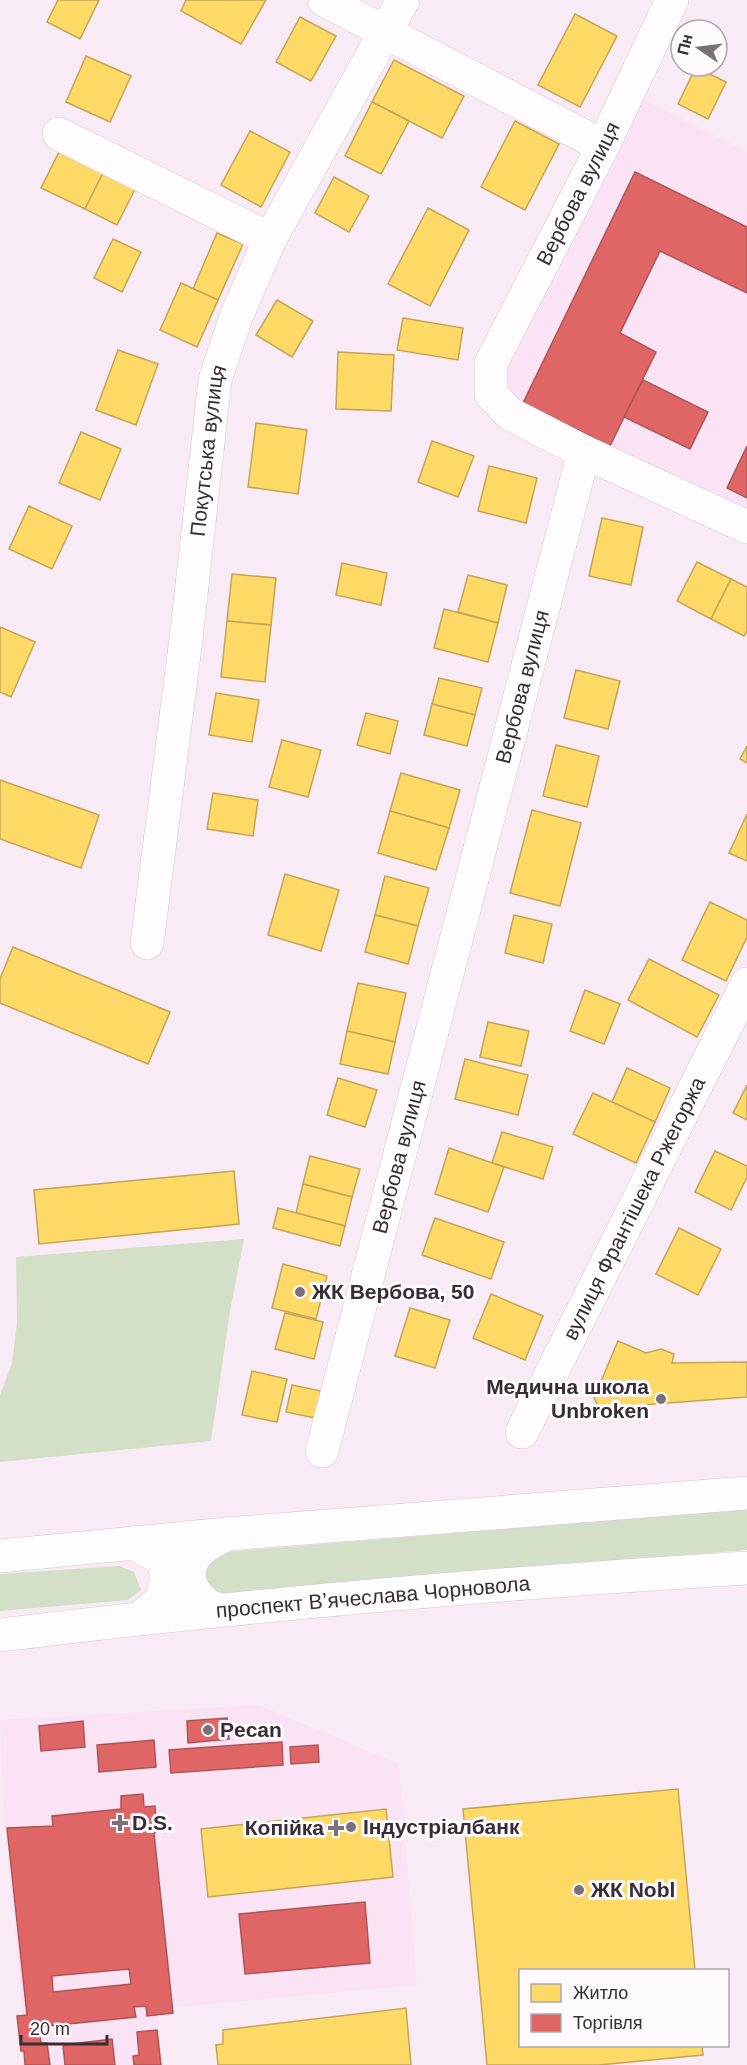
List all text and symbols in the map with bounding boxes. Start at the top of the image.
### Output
north arrow [669,18,729,78]
text: Пн [674,32,696,57]
street label: Вербова вулиця [532,118,624,269]
street label: Покутська вулиця [186,362,230,538]
street label: Вербова вулиця [491,608,553,766]
street label: вулиця Франтішека Ржегоржа [558,1073,709,1344]
street label: Вербова вулиця [368,1078,430,1236]
place label: ЖК Вербова, 50 [311,1280,474,1303]
marker: ЖК Вербова, 50 [293,1285,307,1299]
place label: Медична школа Unbroken [486,1375,649,1422]
marker: Медична школа Unbroken [654,1392,668,1406]
street label: проспект Вʼячеслава Чорновола [215,1571,531,1622]
place label: Pecan [220,1718,282,1741]
marker: Pecan [201,1723,215,1737]
place label: D.S. [132,1811,173,1834]
place label: Індустріалбанк [363,1815,520,1838]
marker: D.S. [113,1816,127,1830]
place label: Копійка [245,1816,324,1839]
marker: Індустріалбанк [344,1820,358,1834]
marker: Копійка [329,1821,343,1835]
place label: ЖК Nobl [590,1878,675,1901]
marker: ЖК Nobl [572,1883,586,1897]
legend [519,1969,729,2047]
text: Житло [573,1983,628,2003]
scale bar [21,2008,106,2046]
text: Торгівля [573,2013,643,2033]
text: 20 m [30,2019,70,2039]

